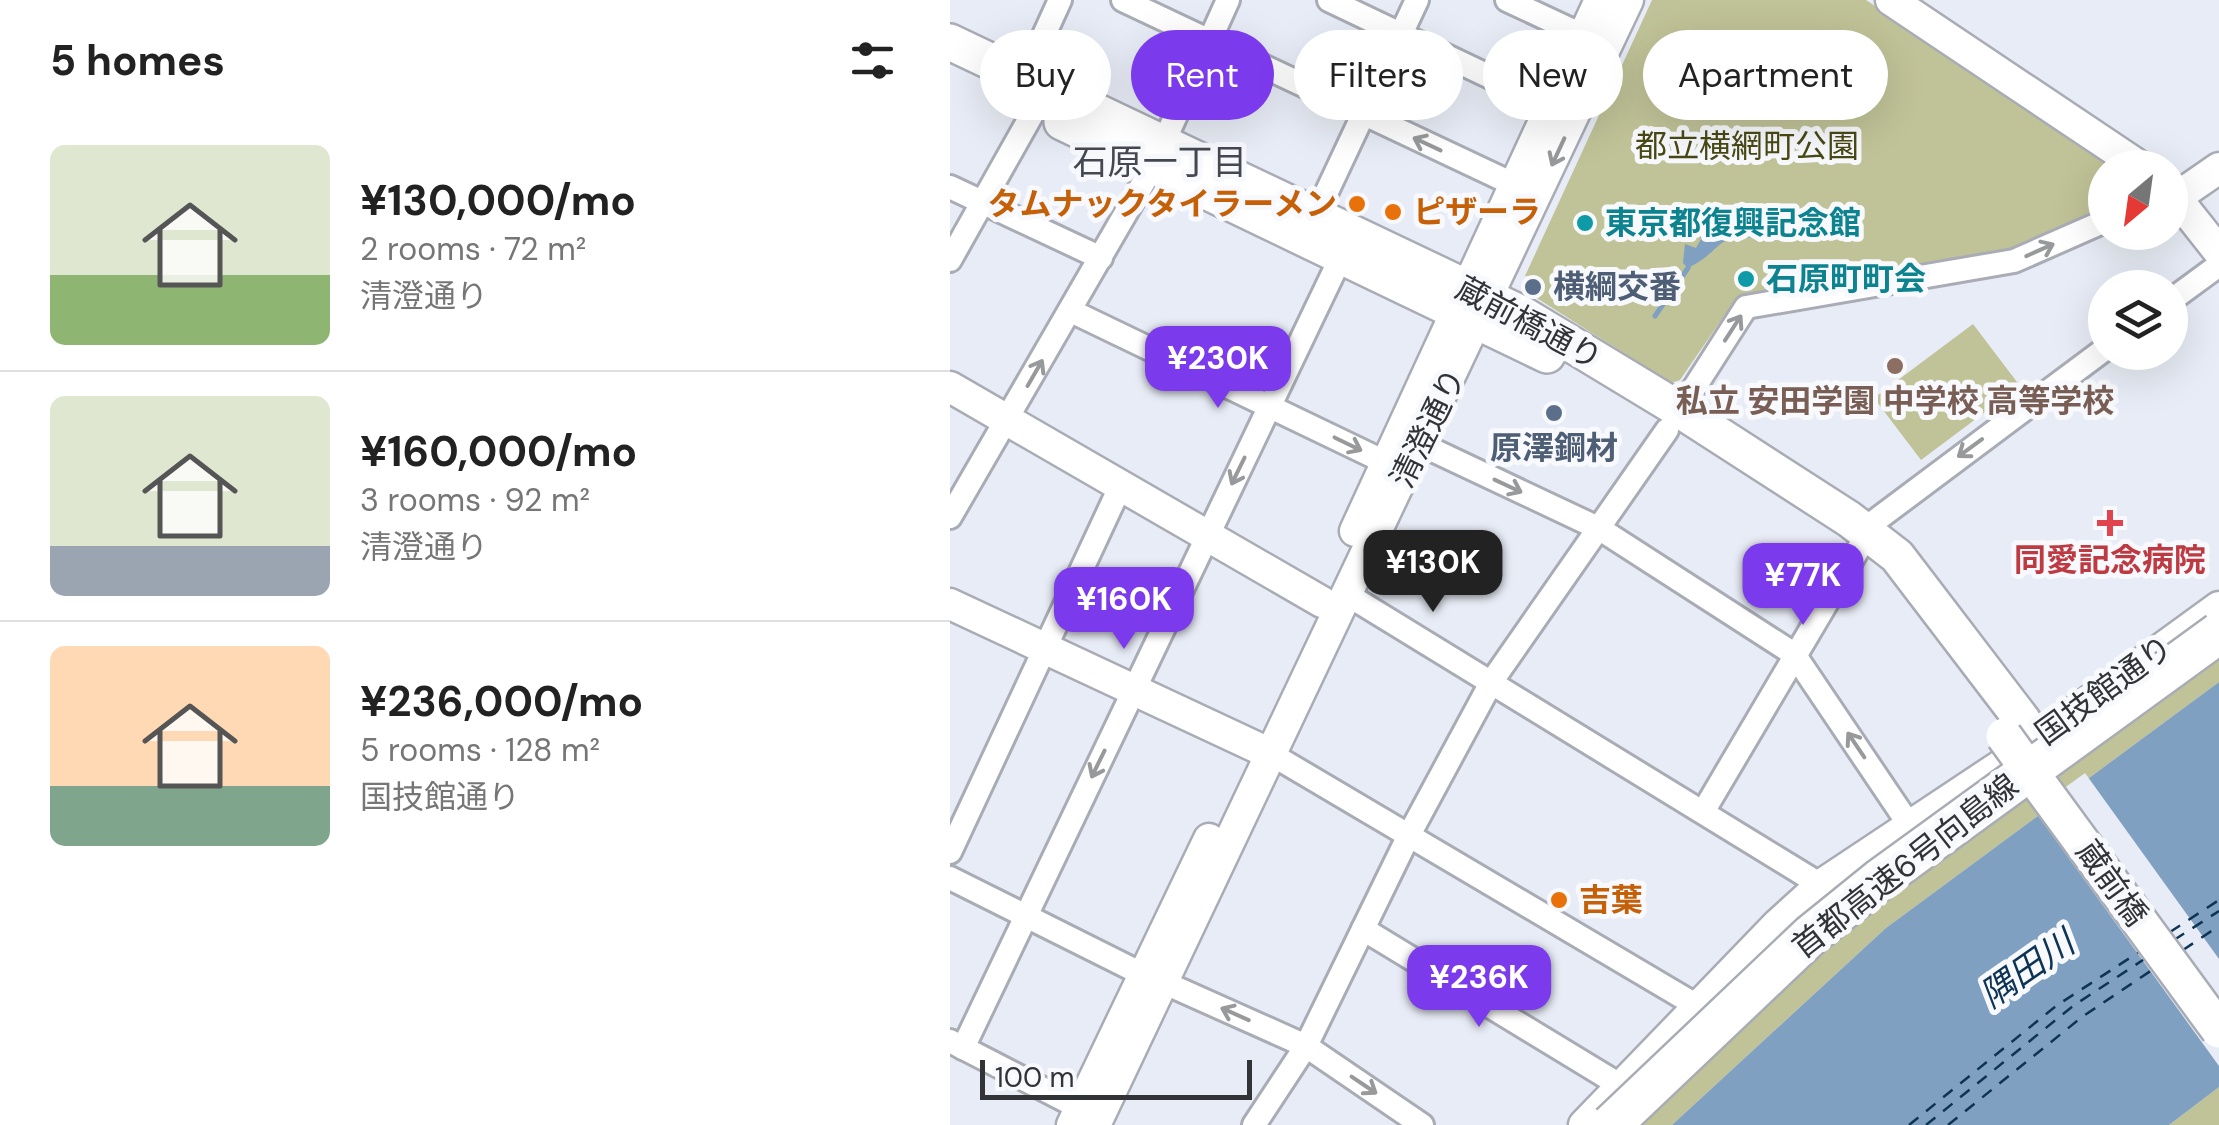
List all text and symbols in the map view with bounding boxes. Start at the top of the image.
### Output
chip: Buy [980,30,1111,120]
chip: Rent [1131,30,1274,120]
chip: Filters [1294,30,1463,120]
chip: New [1483,30,1623,120]
chip: Apartment [1643,30,1888,120]
text: 5 homes [50,33,225,88]
icon: filters [845,33,900,88]
park label: 都立横網町公園 [1635,125,1859,167]
one-way arrow [1413,133,1443,152]
one-way arrow [1547,136,1566,166]
district label: 石原一丁目 [1072,139,1248,185]
north arrow [2088,150,2188,250]
map controls [2088,150,2188,370]
text: ¥130,000/mo [360,173,636,228]
place label: タムナックタイラーメン [988,183,1337,225]
icon: home [130,185,250,305]
place label: ピザーラ [1413,191,1541,233]
marker: タムナックタイラーメン [1346,193,1368,215]
marker: ピザーラ [1382,201,1404,223]
place label: 東京都復興記念館 [1605,202,1861,244]
marker: 東京都復興記念館 [1574,212,1596,234]
text: 2 rooms · 72 m² [360,228,586,270]
one-way arrow [2024,240,2055,258]
place label: 石原町町会 [1766,258,1926,300]
place label: 横綱交番 [1553,266,1681,308]
street label: 蔵前橋通り [1448,267,1610,379]
marker: 石原町町会 [1735,268,1757,290]
button: layers [2088,270,2188,370]
text: 清澄通り [360,275,488,317]
marker: 横綱交番 [1522,276,1544,298]
one-way arrow [1722,314,1743,343]
pin: ¥230K [1148,326,1288,411]
text: ¥230K [1167,337,1269,379]
marker: 私立 安田学園 中学校 高等学校 [1884,355,1906,377]
one-way arrow [1025,359,1045,388]
street label: 清澄通り [1381,361,1475,495]
place label: 私立 安田学園 中学校 高等学校 [1676,380,2114,422]
marker: 原澤鋼材 [1543,402,1565,424]
text: ¥160,000/mo [360,424,637,479]
place label: 原澤鋼材 [1490,427,1618,469]
icon: home [130,436,250,556]
one-way arrow [1332,436,1362,455]
one-way arrow [1957,438,1984,459]
one-way arrow [1228,455,1247,485]
one-way arrow [1492,477,1522,496]
text: 3 rooms · 92 m² [360,479,590,521]
marker: 同愛記念病院 [2097,510,2123,536]
text: 清澄通り [360,526,488,568]
pin: ¥130K [1363,530,1503,615]
place label: 同愛記念病院 [2014,539,2206,581]
text: ¥130K [1385,541,1481,583]
pin: ¥77K [1744,543,1862,628]
text: ¥77K [1765,554,1841,596]
pin: ¥160K [1054,567,1194,652]
text: ¥160K [1076,578,1172,620]
street label: 国技館通り [2027,626,2181,754]
text: ¥236,000/mo [360,674,643,729]
icon: home [130,686,250,806]
text: 5 rooms · 128 m² [360,729,600,771]
one-way arrow [1846,732,1867,760]
one-way arrow [1087,748,1106,778]
street label: 首都高速6号向島線 [1783,764,2027,968]
text: 国技館通り [360,776,520,818]
street label: 蔵前橋 [2067,832,2157,934]
place label: 吉葉 [1579,879,1643,921]
marker: 吉葉 [1548,889,1570,911]
water label: 隅田川 [1971,918,2086,1018]
pin: ¥236K [1409,945,1549,1030]
text: ¥236K [1429,956,1529,998]
one-way arrow [1220,1004,1251,1022]
scale bar [980,1055,1252,1100]
text: 100 m [995,1059,1074,1096]
one-way arrow [1349,1075,1377,1096]

